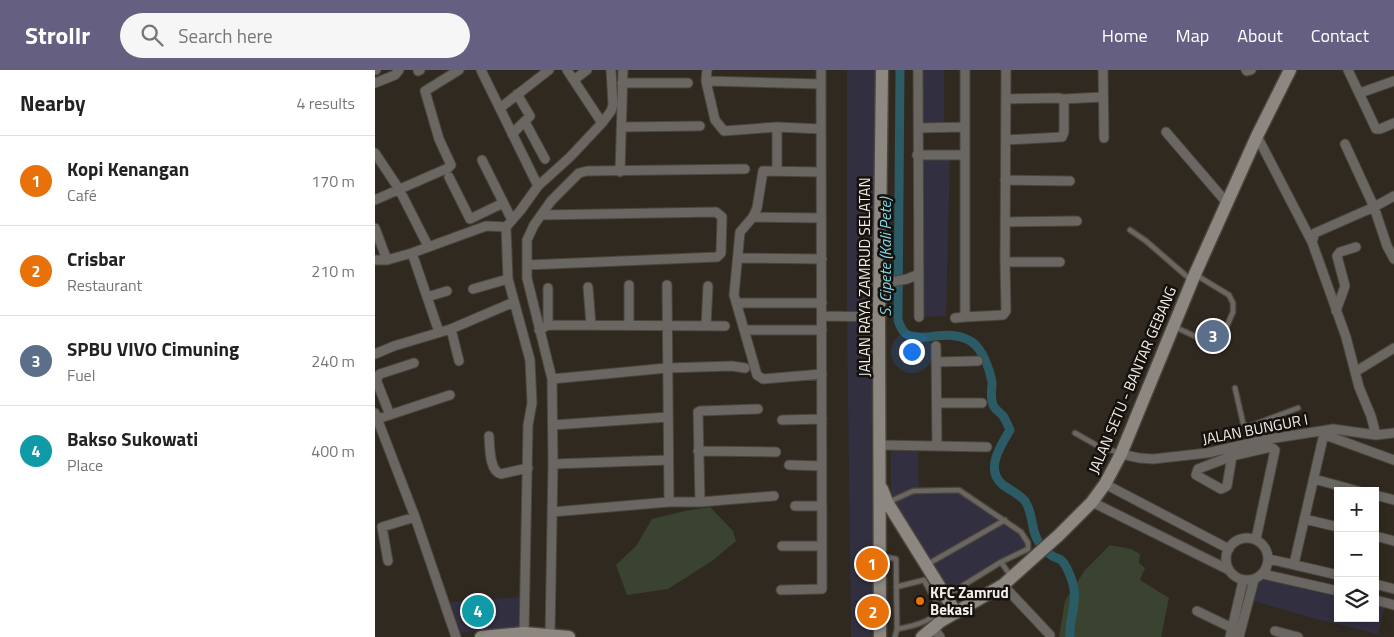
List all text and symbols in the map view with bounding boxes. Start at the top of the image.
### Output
search box [120,13,470,58]
text: Strollr [25,17,90,53]
icon: search [138,21,166,49]
text: Search here [178,21,273,50]
text: Home [1102,22,1148,49]
text: Map [1176,22,1209,49]
text: About [1237,22,1283,49]
text: Contact [1311,22,1369,49]
text: Nearby [20,87,85,119]
text: 4 results [296,91,355,115]
text: Kopi Kenangan [67,154,189,183]
text: 1 [32,169,40,193]
text: 170 m [311,169,355,193]
street label: JALAN RAYA ZAMRUD SELATAN [853,177,876,377]
text: Café [67,183,97,207]
water label: S. Cipete (Kali Pete) [873,196,897,316]
text: Crisbar [67,244,125,273]
text: 2 [32,259,40,283]
text: 210 m [311,259,355,283]
text: Restaurant [67,273,142,297]
street label: JALAN SETU - BANTAR GEBANG [1082,283,1182,477]
pin: 3 [1197,317,1229,355]
text: SPBU VIVO Cimuning [67,334,239,363]
your location [899,339,925,365]
text: 3 [32,349,40,373]
text: 240 m [311,349,355,373]
text: Fuel [67,363,95,387]
street label: JALAN BUNGUR I [1200,408,1310,450]
text: Bakso Sukowati [67,424,198,453]
text: 4 [32,439,40,463]
text: 400 m [311,439,355,463]
text: Place [67,453,103,477]
map controls [1334,487,1379,622]
button: + [1334,487,1379,532]
button: − [1334,532,1379,577]
pin: 1 [856,545,888,583]
button: layers [1334,577,1379,622]
place label: KFC Zamrud Bekasi [930,581,1009,621]
pin: 4 [462,592,494,630]
pin: 2 [857,593,889,631]
marker: KFC Zamrud Bekasi [914,595,926,607]

